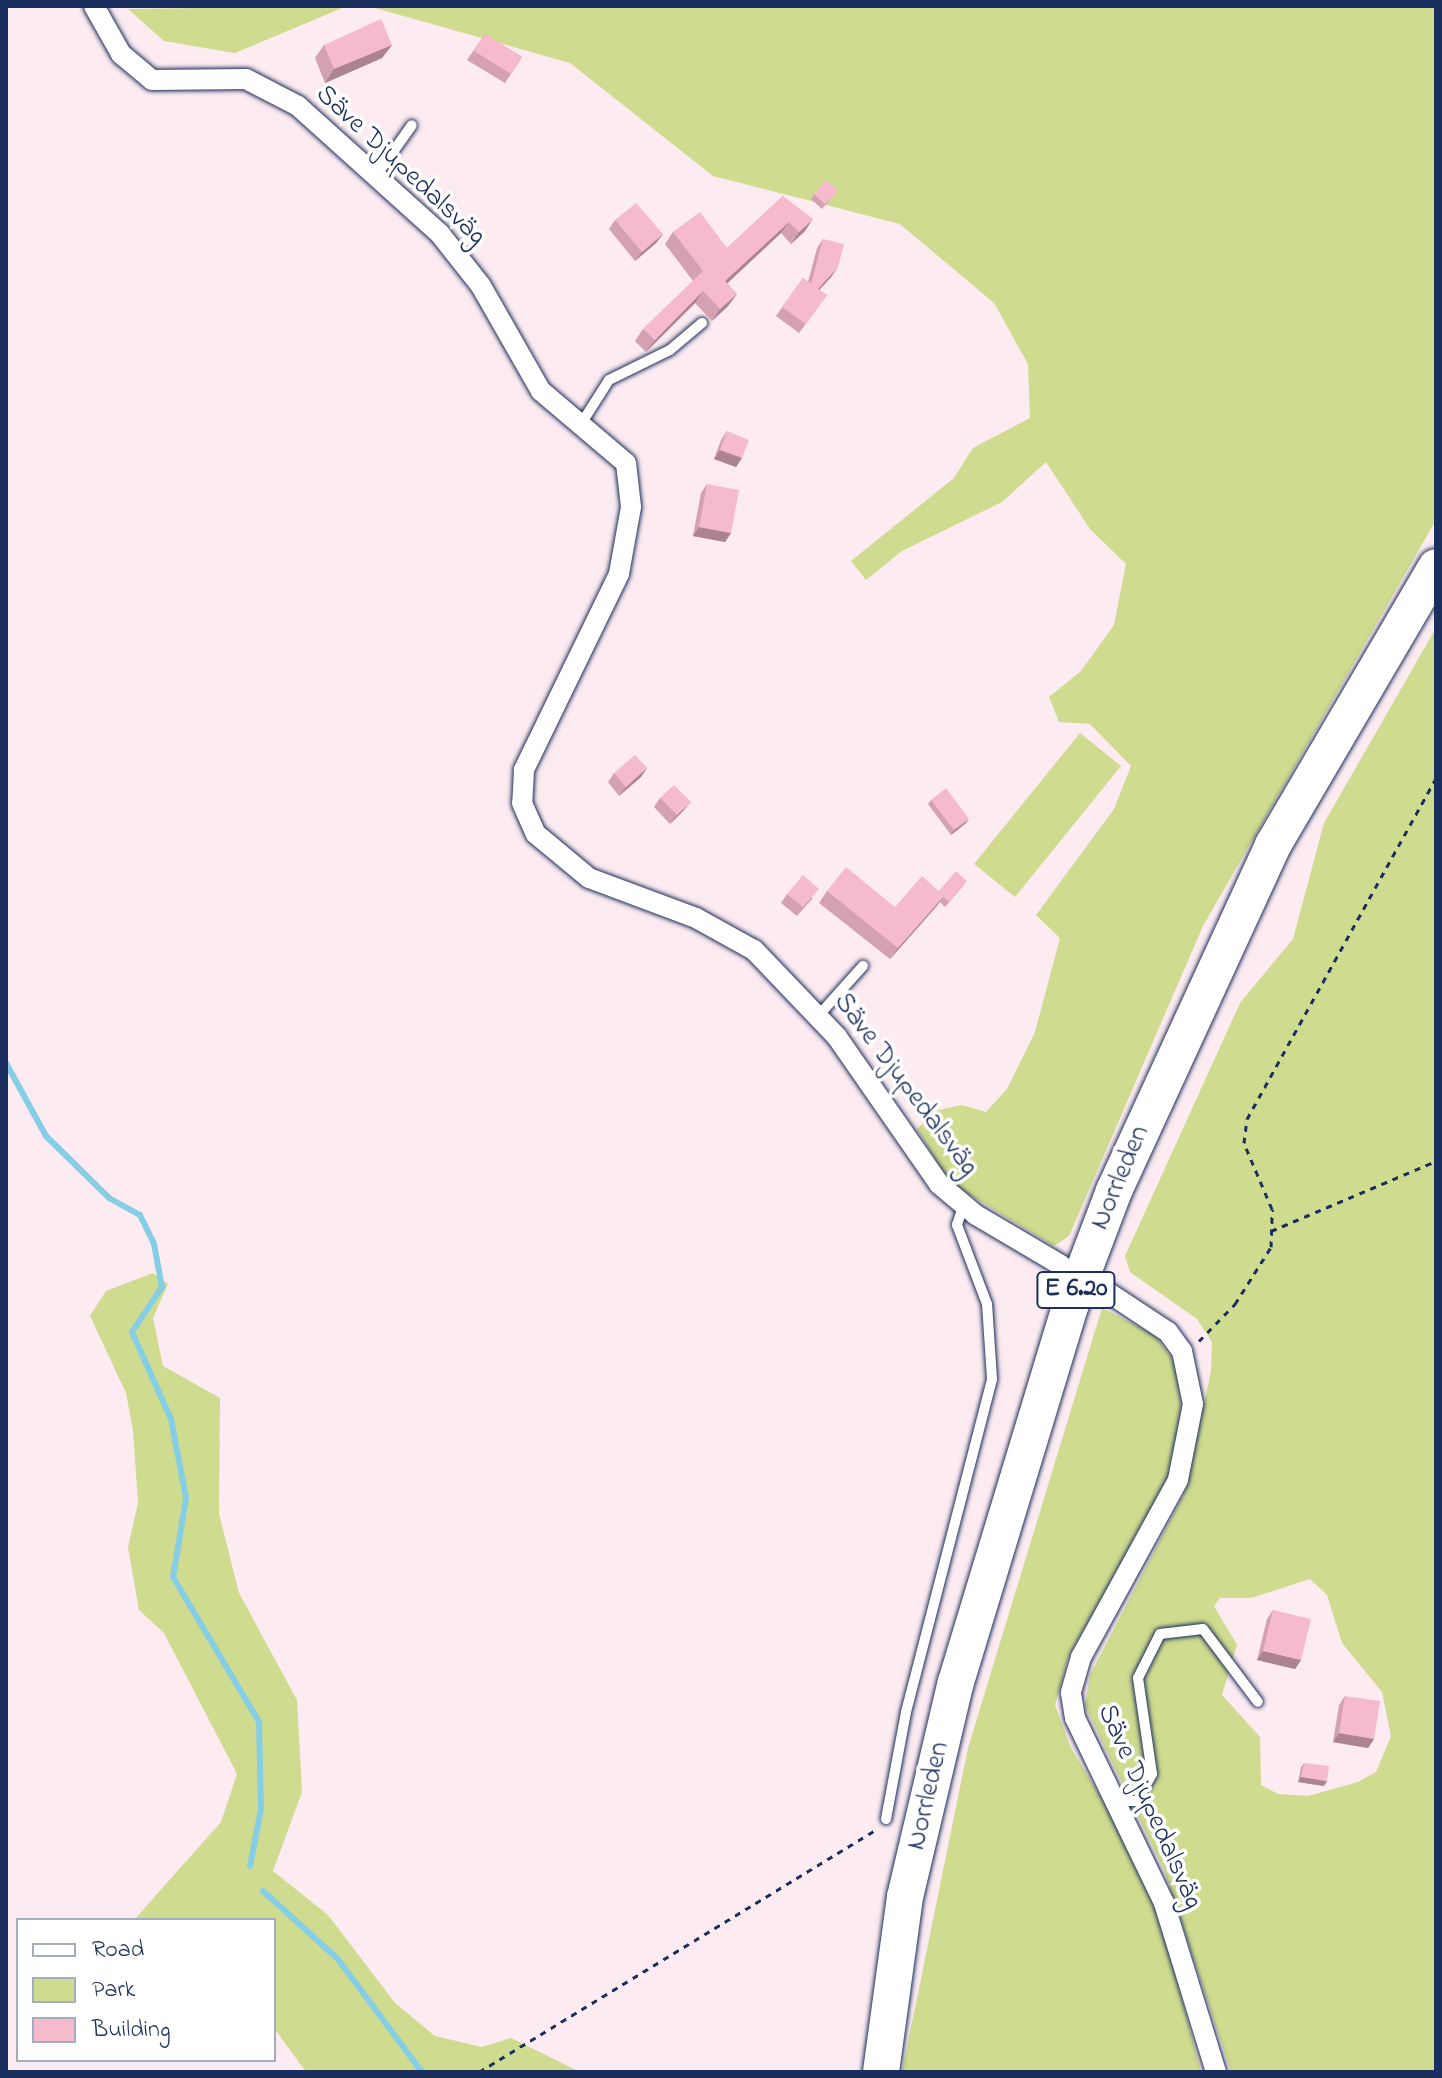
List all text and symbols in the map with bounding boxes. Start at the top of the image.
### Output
street label: Säve Djupedalsväg [308,78,492,254]
street label: Säve Djupedalsväg [825,987,985,1183]
street label: Norrleden [1084,1121,1158,1235]
road number: E 6.20 [1036,1268,1116,1312]
street label: Säve Djupedalsväg [1089,1699,1209,1915]
street label: Norrleden [900,1739,958,1853]
legend [16,1918,276,2062]
text: Road [92,1933,144,1968]
text: Park [92,1973,135,2008]
text: Building [92,2013,171,2048]

